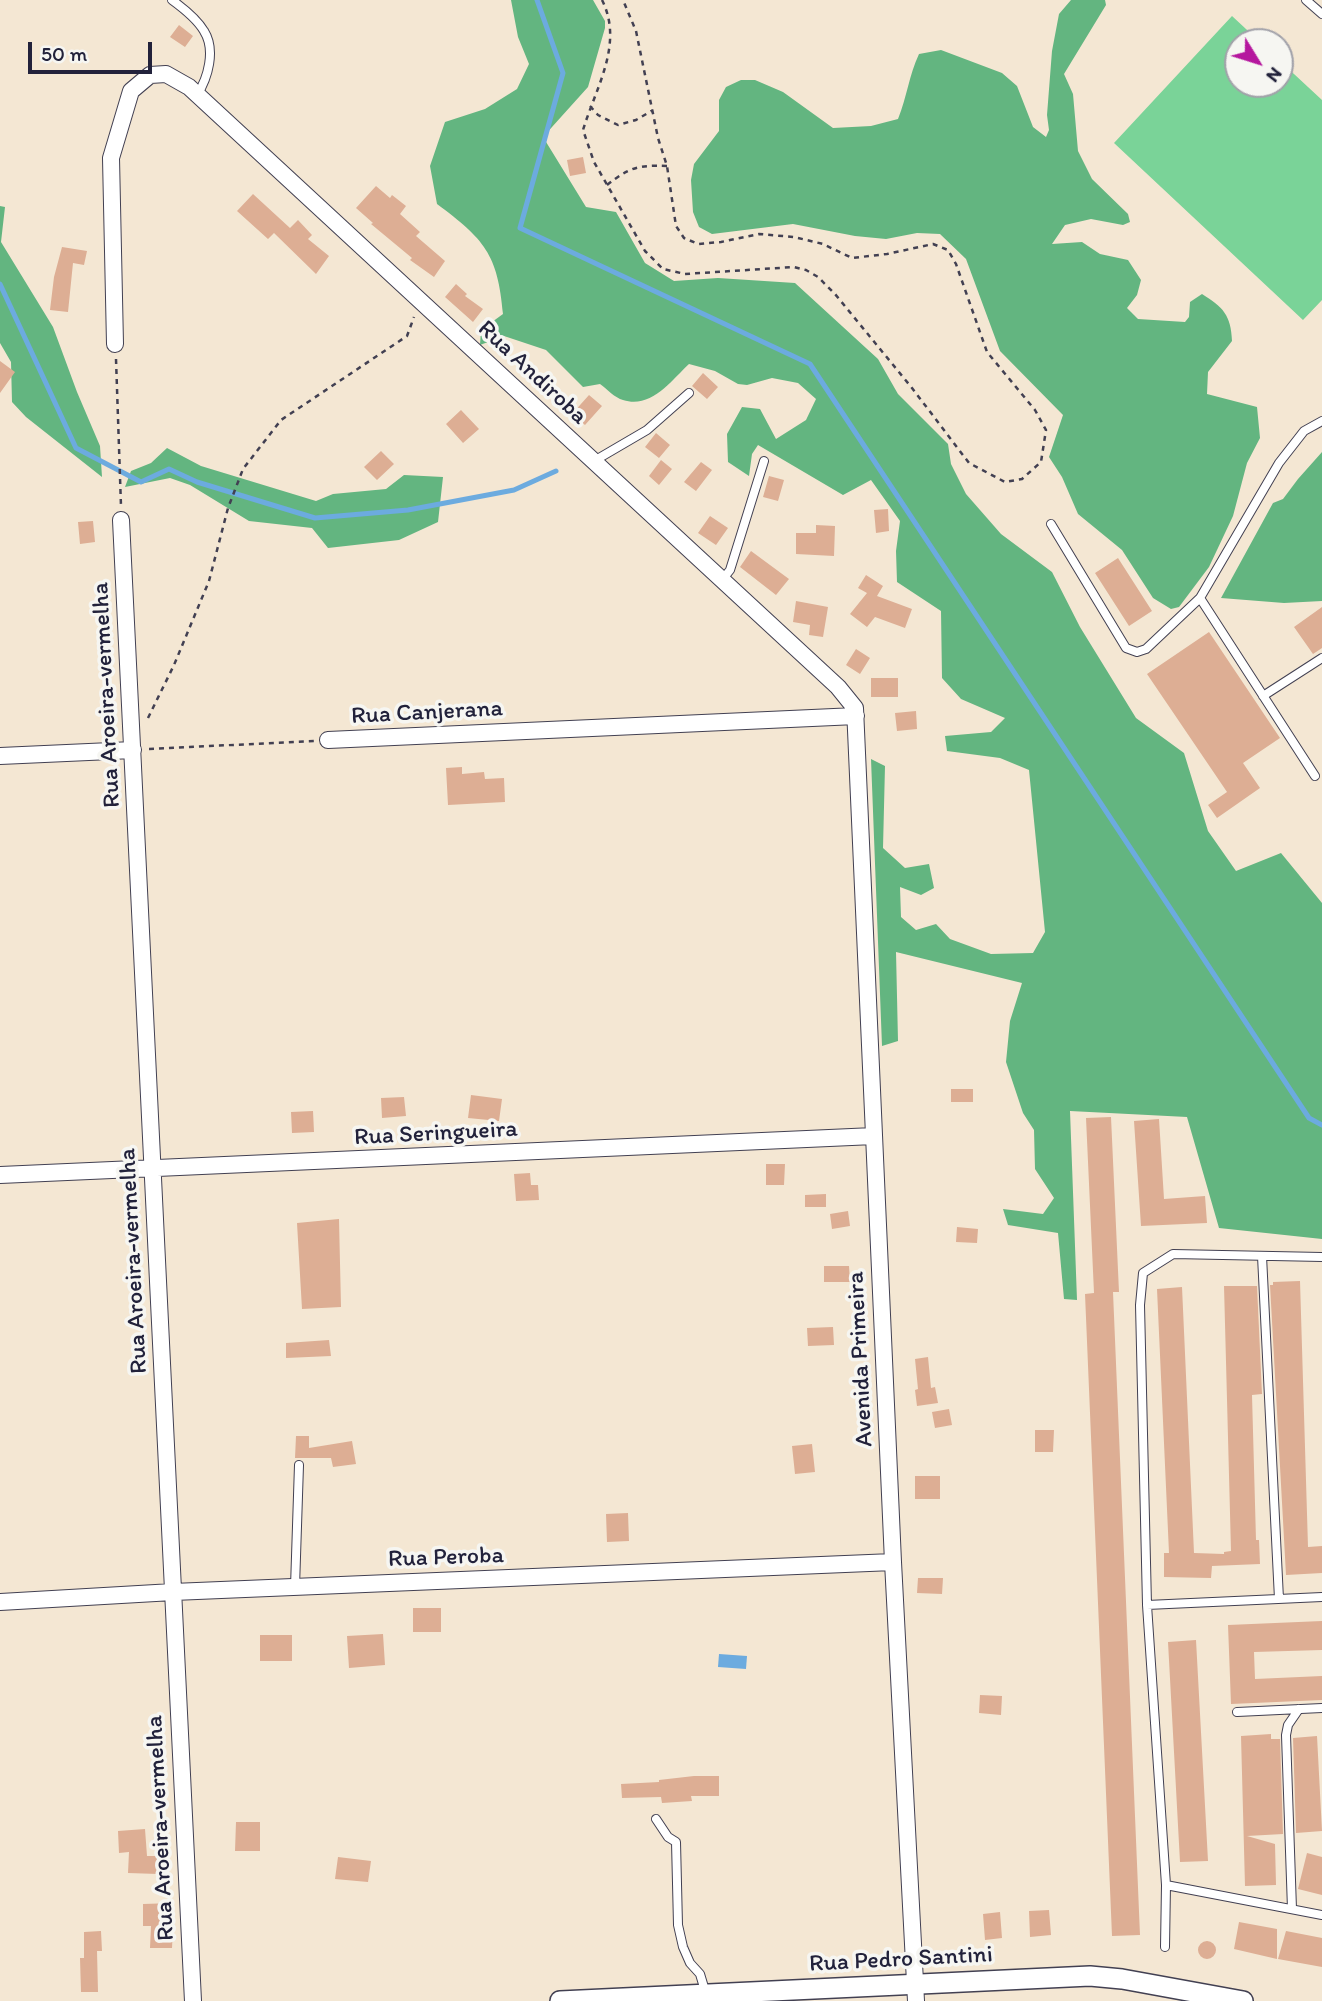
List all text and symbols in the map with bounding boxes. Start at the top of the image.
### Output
scale bar [32,28,156,72]
north arrow [1224,28,1294,98]
text: 50 m [41,41,87,66]
text: N [1261,63,1287,87]
street label: Rua Andiroba [471,315,593,431]
street label: Rua Aroeira-vermelha [87,581,127,809]
street label: Rua Canjerana [350,695,504,731]
street label: Rua Seringueira [354,1115,518,1153]
street label: Rua Aroeira-vermelha [114,1147,154,1375]
street label: Avenida Primeira [842,1271,880,1447]
street label: Rua Peroba [388,1542,504,1574]
street label: Rua Aroeira-vermelha [141,1714,181,1942]
street label: Rua Pedro Santini [809,1941,993,1979]

